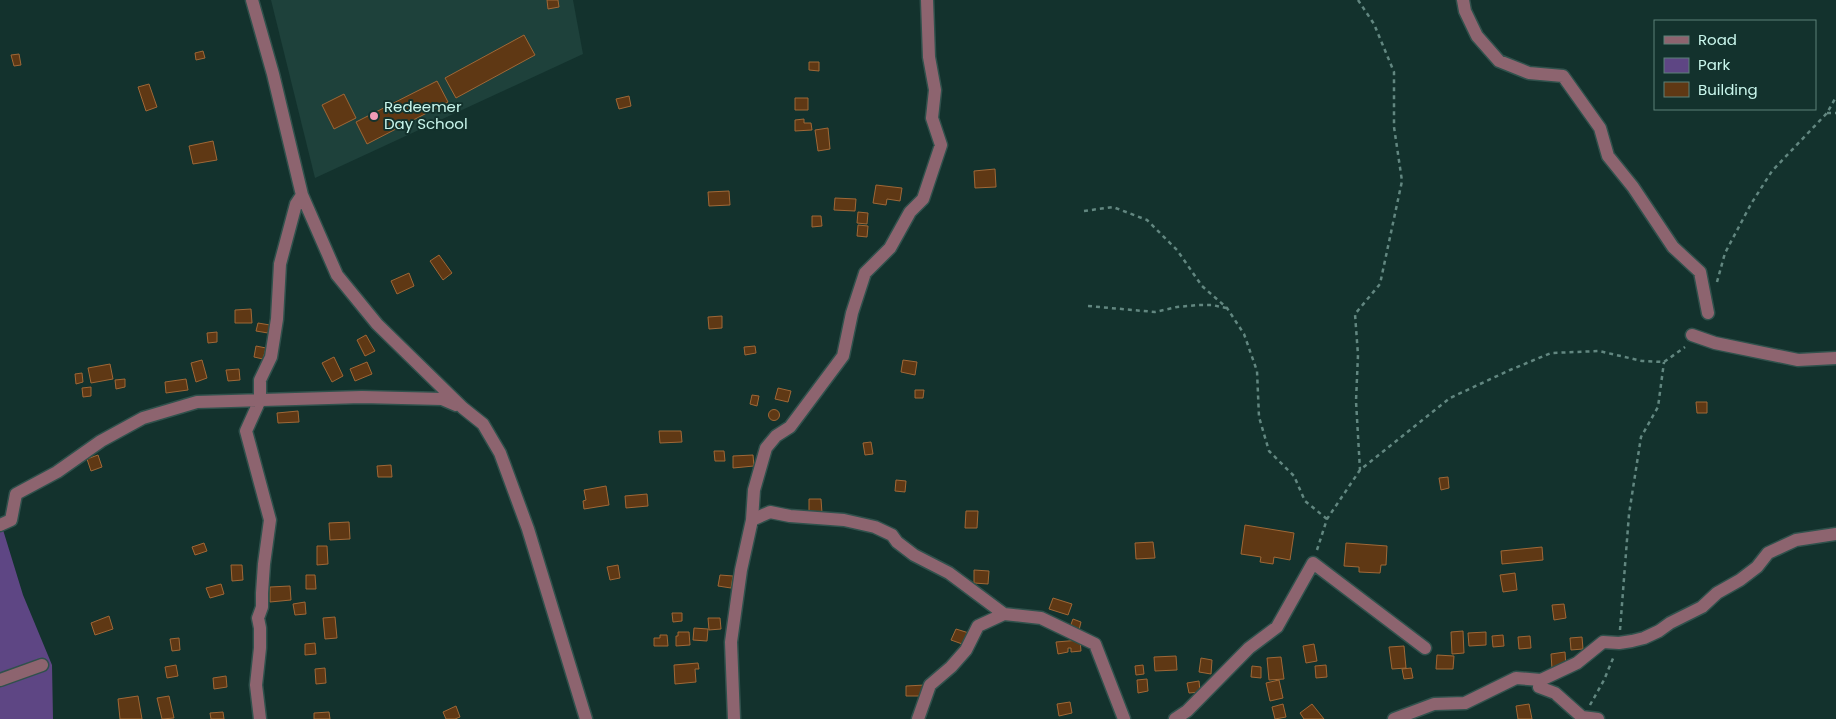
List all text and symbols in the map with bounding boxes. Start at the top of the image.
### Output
legend [1654,20,1816,110]
text: Road [1698,29,1737,50]
text: Park [1698,54,1730,75]
text: Building [1698,79,1758,100]
place label: Redeemer Day School [384,96,468,134]
marker: Redeemer Day School [368,110,380,122]

